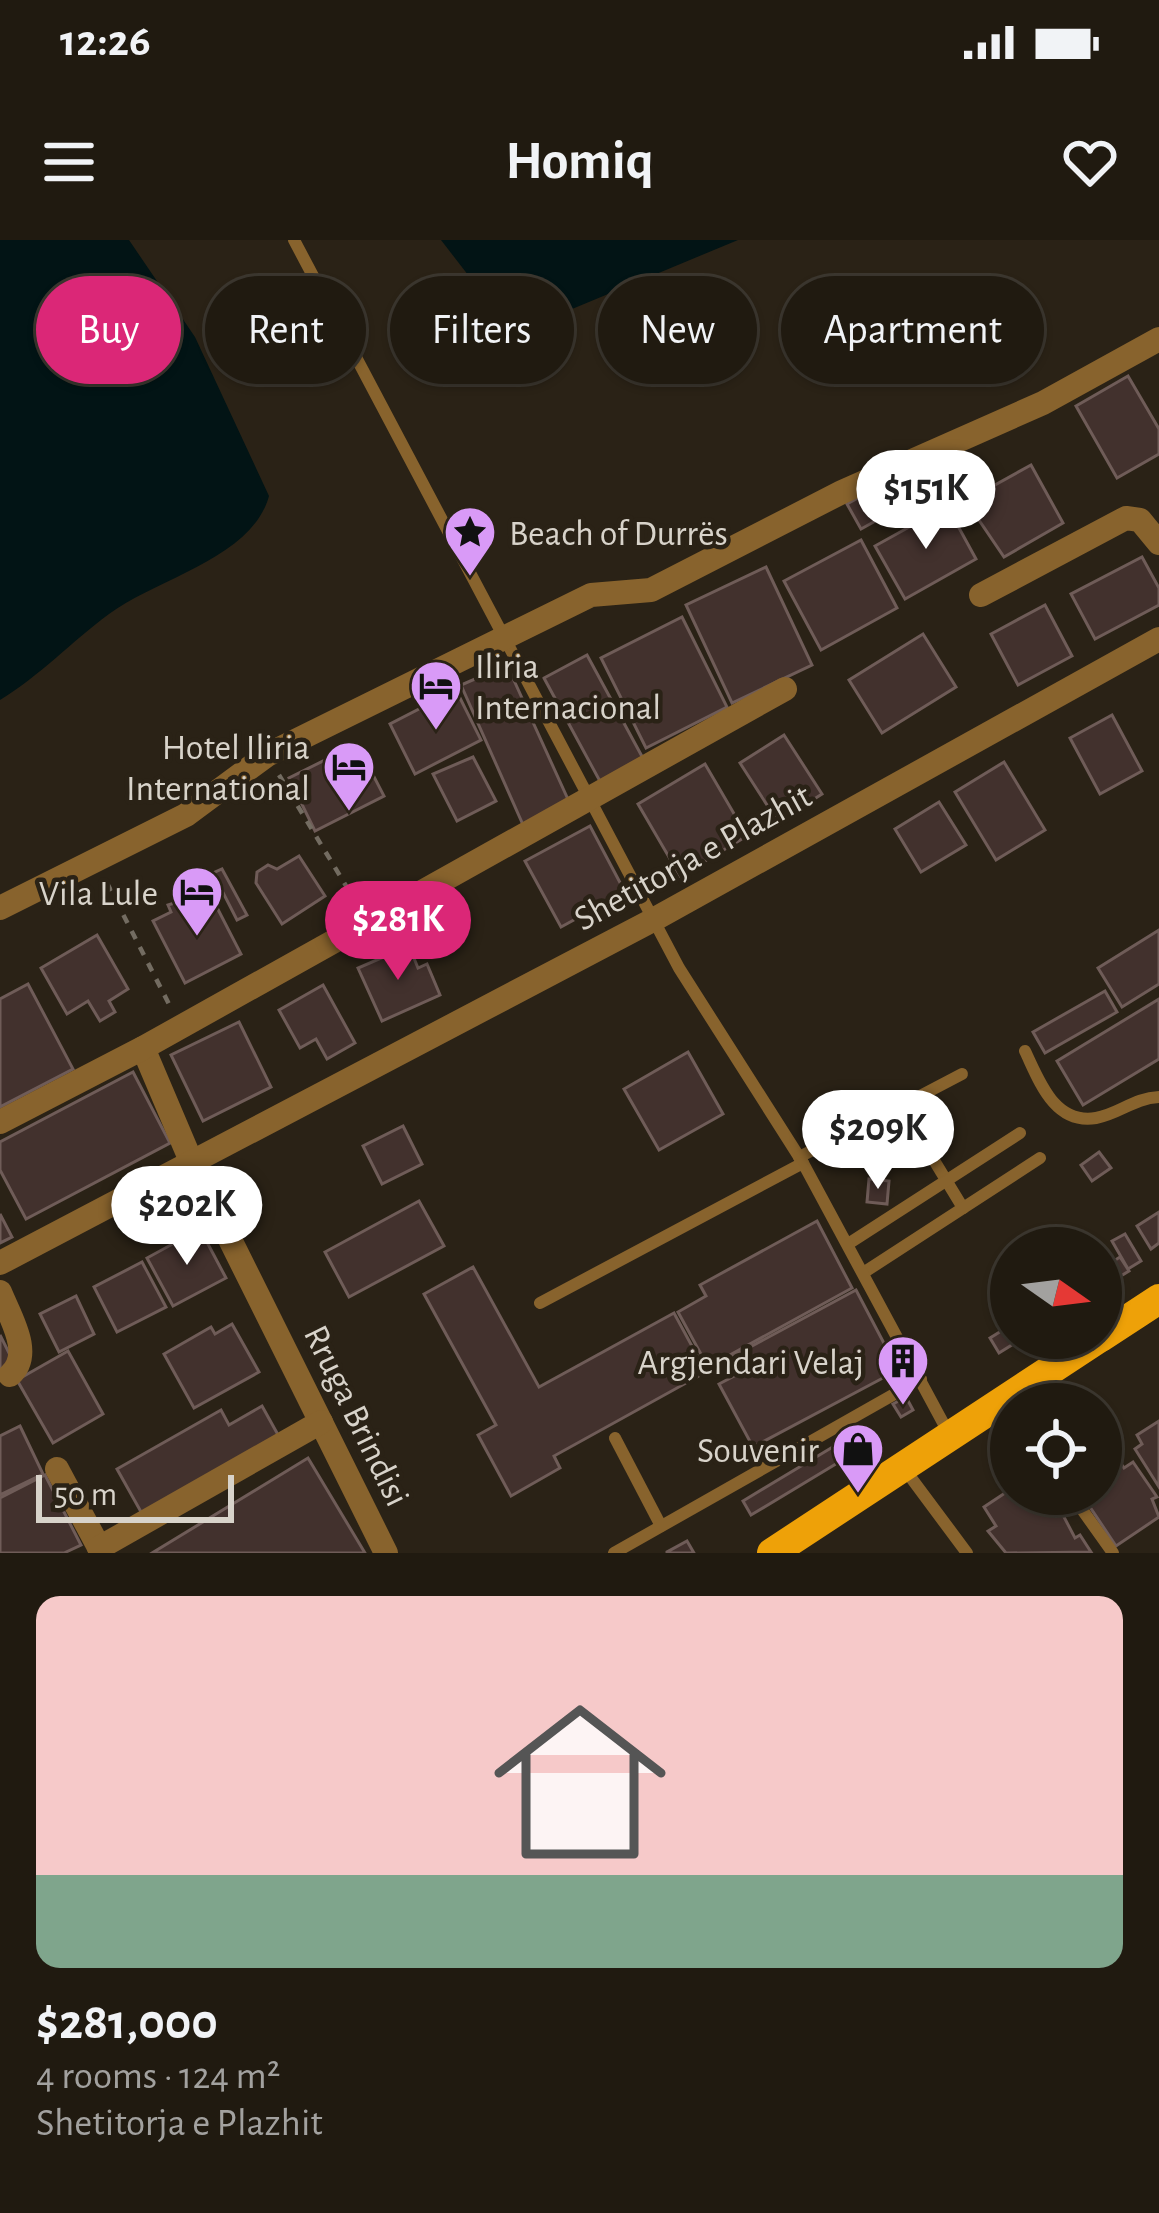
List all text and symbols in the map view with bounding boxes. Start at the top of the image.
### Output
text: 12:26 [60,19,151,64]
icon: menu [36,129,102,195]
icon: heart [1057,129,1123,195]
text: Homiq [505,135,654,189]
chip: Buy [36,276,181,384]
chip: Rent [205,276,366,384]
chip: Filters [390,276,574,384]
chip: New [598,276,757,384]
chip: Apartment [781,276,1044,384]
pin: $151K [842,450,1010,552]
text: $151K [883,469,969,508]
place icon: Beach of Durrës [442,504,498,578]
place label: Beach of Durrës [509,516,728,552]
place label: Iliria Internacional [475,649,661,726]
hotel icon: Iliria Internacional [408,658,464,732]
place label: Hotel Iliria International [126,730,310,807]
hotel icon: Hotel Iliria International [321,739,377,813]
street label: Shetitorja e Plazhit [568,778,818,938]
hotel icon: Vila Lule [169,864,225,938]
place label: Vila Lule [39,876,158,912]
pin: $281K [314,881,482,983]
text: $281K [352,900,444,939]
pin: $209K [794,1090,962,1192]
text: $209K [829,1109,927,1148]
pin: $202K [103,1166,271,1268]
text: $202K [138,1185,236,1224]
north arrow [990,1227,1122,1359]
map controls [990,1227,1122,1515]
street label: Rruga Brindisi [297,1320,415,1512]
building icon: Argjendari Velaj [875,1333,931,1407]
place label: Argjendari Velaj [637,1345,864,1381]
button: locate [990,1383,1122,1515]
shop icon: Souvenir [830,1421,886,1495]
place label: Souvenir [697,1433,819,1469]
scale bar [36,1469,234,1522]
text: 50 m [54,1479,117,1512]
icon: home [472,1674,688,1890]
text: $281,000 [36,1997,218,2048]
text: 4 rooms · 124 m² [36,2057,280,2096]
text: Shetitorja e Plazhit [36,2104,323,2143]

